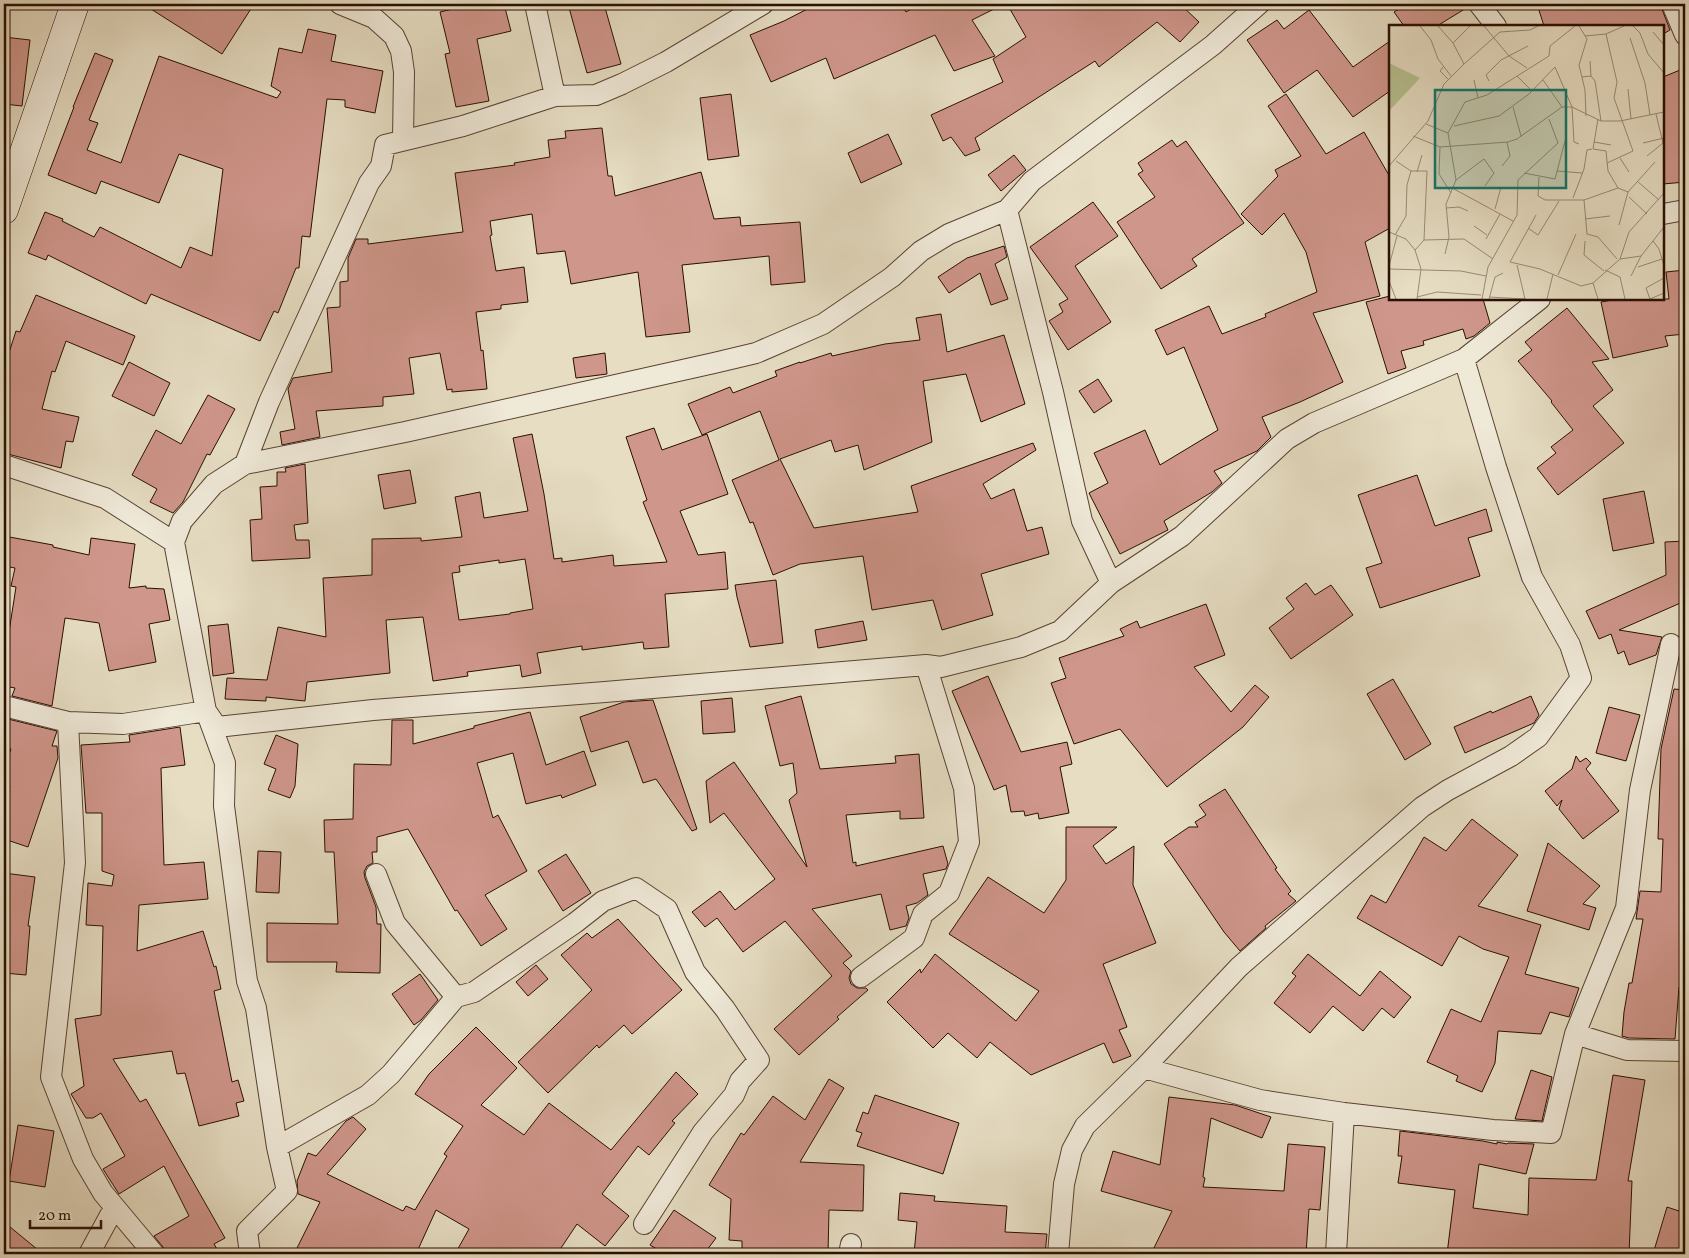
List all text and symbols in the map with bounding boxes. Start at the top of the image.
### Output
inset map [1389,25,1664,300]
scale bar [30,1198,101,1230]
text: 20 m [38,1206,71,1227]

